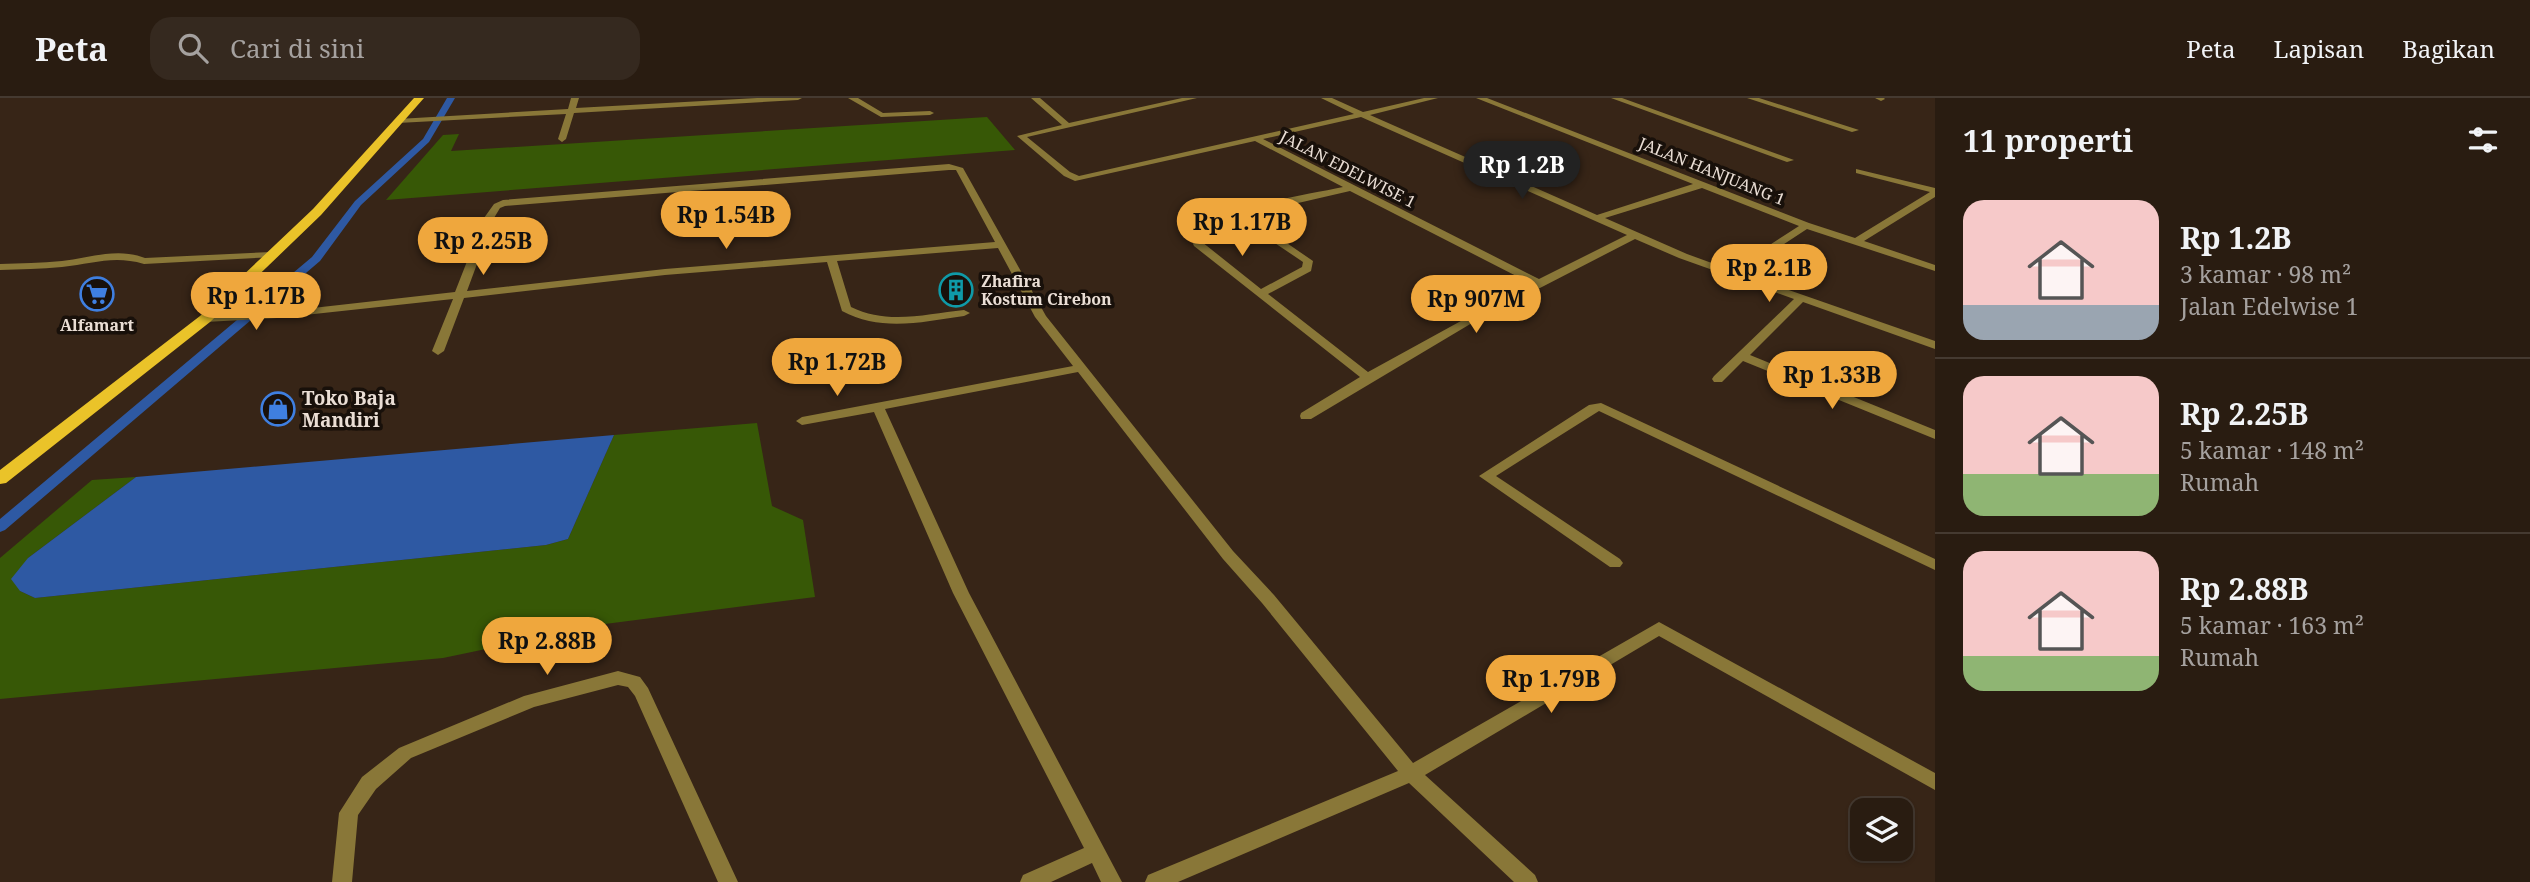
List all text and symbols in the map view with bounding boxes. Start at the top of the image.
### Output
search box [150,17,640,80]
text: Peta [35,26,108,71]
icon: search [174,29,212,67]
text: Cari di sini [230,30,364,66]
text: Peta [2186,32,2235,65]
text: Lapisan [2273,32,2364,65]
text: Bagikan [2402,32,2495,65]
text: 11 properti [1963,120,2133,161]
icon: filters [2464,121,2502,159]
street label: JALAN EDELWISE 1 [1275,125,1420,213]
street label: JALAN HANJUANG 1 [1635,131,1788,210]
pin: Rp 1.2B [1457,141,1587,201]
text: Rp 1.2B [1479,148,1565,180]
pin: Rp 1.54B [654,192,798,251]
text: Rp 1.54B [677,198,775,230]
pin: Rp 1.17B [1170,198,1314,258]
text: Rp 1.17B [1193,205,1291,237]
text: Rp 1.2B [2180,217,2291,258]
pin: Rp 2.25B [411,218,555,277]
text: Rp 2.25B [434,224,532,256]
icon: home [2019,228,2103,312]
pin: Rp 2.1B [1704,244,1834,304]
text: Rp 2.1B [1726,251,1812,283]
text: 3 kamar · 98 m² [2180,258,2351,290]
place label: Zhafira Kostum Cirebon [981,270,1112,310]
building icon: Zhafira Kostum Cirebon [937,271,975,309]
pin: Rp 1.17B [184,272,328,332]
supermarket icon: Alfamart [78,275,116,313]
pin: Rp 907M [1411,275,1541,335]
text: Rp 1.17B [207,279,305,311]
text: Rp 907M [1427,282,1525,314]
text: Jalan Edelwise 1 [2180,290,2359,322]
place label: Alfamart [60,314,135,336]
pin: Rp 1.72B [765,338,909,398]
text: Rp 1.72B [788,345,886,377]
pin: Rp 1.33B [1760,352,1904,411]
text: Rp 1.33B [1783,358,1881,390]
place label: Toko Baja Mandiri [302,385,396,433]
shop icon: Toko Baja Mandiri [259,390,297,428]
text: Rp 2.25B [2180,393,2308,434]
icon: home [2019,404,2103,488]
text: 5 kamar · 148 m² [2180,434,2364,466]
text: Rumah [2180,466,2259,498]
text: Rp 2.88B [2180,568,2308,609]
icon: home [2019,579,2103,663]
text: 5 kamar · 163 m² [2180,609,2364,641]
pin: Rp 2.88B [475,618,619,677]
text: Rp 2.88B [498,624,596,656]
text: Rumah [2180,641,2259,673]
pin: Rp 1.79B [1479,656,1623,715]
text: Rp 1.79B [1502,662,1600,694]
map controls [1850,798,1913,861]
button: layers [1850,798,1913,861]

